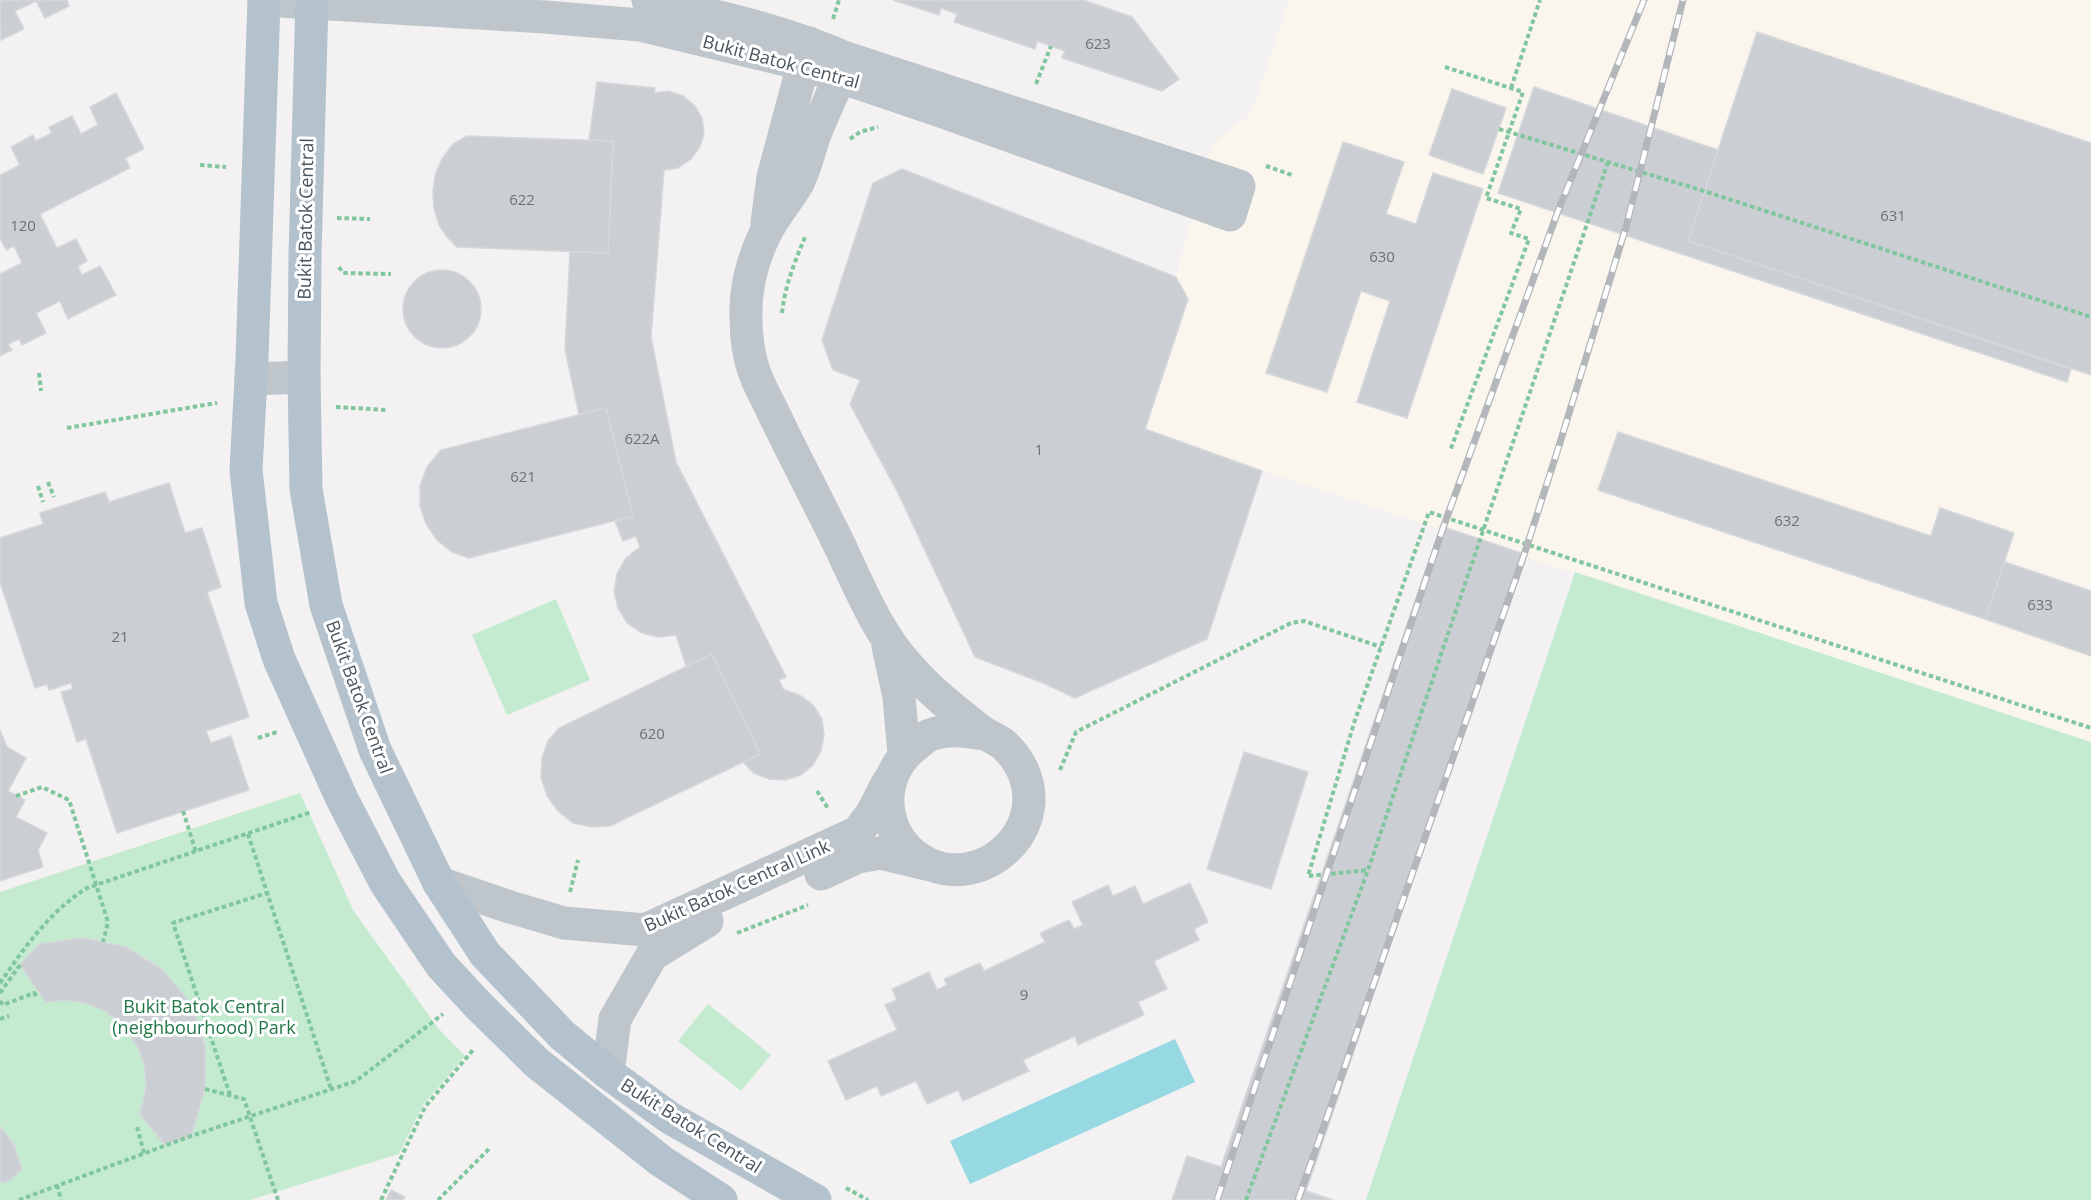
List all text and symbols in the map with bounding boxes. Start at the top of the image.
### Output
street label: Bukit Batok Central [700,29,862,94]
house number: 623 [1085,33,1111,53]
street label: Bukit Batok Central [292,138,318,300]
house number: 622 [509,189,535,209]
house number: 631 [1880,205,1906,225]
house number: 120 [10,215,36,235]
house number: 630 [1369,246,1395,266]
house number: 622A [624,428,660,448]
house number: 1 [1035,439,1043,459]
house number: 621 [510,466,536,486]
house number: 632 [1774,510,1800,530]
house number: 633 [2027,594,2053,614]
street label: Bukit Batok Central [321,617,399,777]
house number: 21 [111,626,129,646]
house number: 620 [639,723,665,743]
street label: Bukit Batok Central Link [640,833,834,937]
house number: 9 [1020,984,1028,1004]
park label: Bukit Batok Central (neighbourhood) Park [112,994,296,1039]
street label: Bukit Batok Central [617,1072,766,1178]

